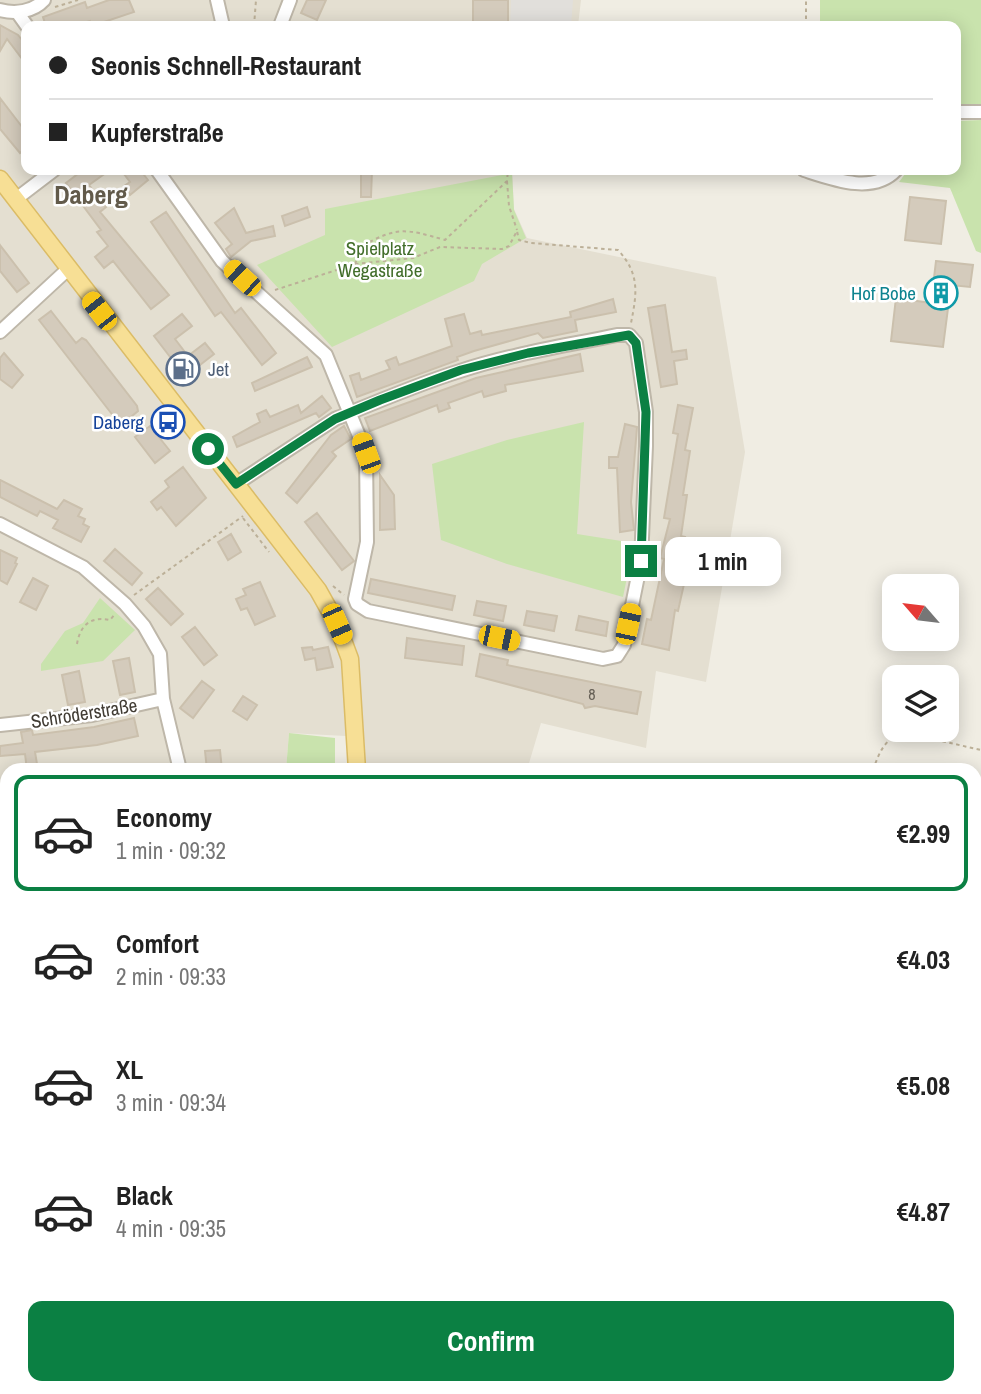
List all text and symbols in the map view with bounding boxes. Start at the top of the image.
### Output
text: Seonis Schnell-Restaurant [91,48,361,83]
text: Kupferstraße [91,115,224,150]
district label: Daberg [54,177,128,212]
park label: Spielplatz Wegastraße [338,235,422,283]
car [220,256,265,300]
building icon: Hof Bobe [922,274,960,312]
place label: Hof Bobe [851,280,916,306]
car [78,288,121,334]
fuel station icon: Jet [164,350,202,388]
place label: Jet [208,356,229,382]
bus stop icon: Daberg [149,403,187,441]
place label: Daberg [93,409,144,435]
car [349,430,384,476]
route start [192,433,224,465]
callout: 1 min [666,536,781,586]
route end [625,545,657,577]
text: 1 min [698,546,748,577]
north arrow [882,574,959,651]
map controls [882,574,959,742]
car [319,601,356,647]
car [614,601,643,647]
car [477,623,522,653]
button: layers [882,665,959,742]
house number: 8 [588,683,596,705]
street label: Schröderstraße [29,692,139,734]
text: Economy [116,800,212,835]
icon: car [32,802,95,865]
text: €2.99 [897,816,950,851]
text: 1 min · 09:32 [116,835,226,866]
text: Comfort [116,926,199,961]
icon: car [32,928,95,991]
text: €4.03 [897,942,950,977]
text: 2 min · 09:33 [116,961,226,992]
text: XL [116,1052,143,1087]
icon: car [32,1054,95,1117]
text: €5.08 [897,1068,950,1103]
text: 3 min · 09:34 [116,1087,226,1118]
text: Black [116,1178,173,1213]
icon: car [32,1180,95,1243]
text: €4.87 [897,1194,950,1229]
text: 4 min · 09:35 [116,1213,226,1244]
button: Confirm [28,1301,954,1381]

